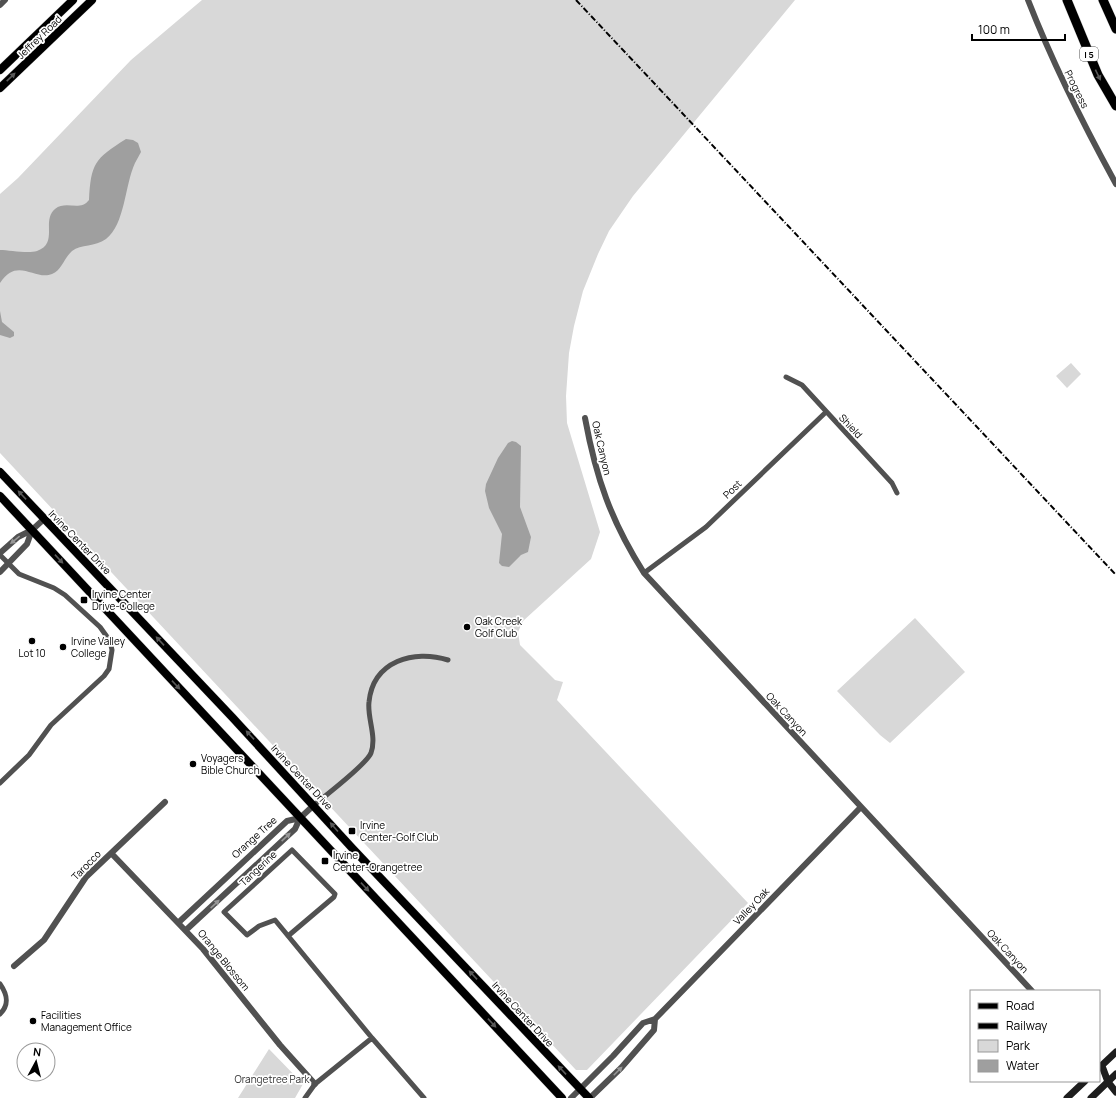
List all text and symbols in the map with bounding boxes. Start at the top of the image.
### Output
street label: Jeffrey Road [14,12,65,62]
scale bar [972,16,1065,42]
text: 100 m [978,21,1010,38]
road number: I 5 [1080,47,1098,61]
street label: Progress [1062,67,1092,111]
one-way arrow [1095,69,1101,80]
one-way arrow [6,72,16,82]
street label: Shield [836,411,866,441]
street label: Oak Canyon [589,420,615,476]
street label: Post [720,477,744,501]
one-way arrow [17,490,27,500]
street label: Irvine Center Drive [46,507,114,577]
one-way arrow [10,535,20,544]
one-way arrow [54,554,64,564]
place label: Irvine Center Drive-College [92,587,155,613]
marker: Irvine Center Drive-College [79,595,89,605]
place label: Oak Creek Golf Club [475,614,523,640]
marker: Oak Creek Golf Club [462,622,472,632]
place label: Irvine Valley College [71,634,126,660]
one-way arrow [156,635,165,646]
marker: Lot 10 [27,636,37,646]
marker: Irvine Valley College [58,642,68,652]
place label: Lot 10 [18,646,46,660]
one-way arrow [171,680,180,689]
street label: Oak Canyon [763,689,811,739]
one-way arrow [245,730,254,740]
street label: Irvine Center Drive [268,741,336,813]
place label: Voyagers Bible Church [201,751,260,777]
marker: Voyagers Bible Church [188,759,198,769]
street label: Orange Tree [228,813,280,861]
place label: Irvine Center-Golf Club [360,818,439,844]
one-way arrow [329,821,338,832]
marker: Irvine Center-Golf Club [347,826,357,836]
one-way arrow [281,832,291,842]
street label: Tarocco [68,847,104,883]
street label: Tangerine [236,847,280,889]
place label: Irvine Center-Orangetree [333,848,423,874]
marker: Irvine Center-Orangetree [320,856,330,866]
one-way arrow [360,882,370,892]
street label: Valley Oak [730,884,773,928]
one-way arrow [210,899,220,909]
street label: Orange Blossom [195,926,253,994]
street label: Oak Canyon [984,926,1032,976]
one-way arrow [468,970,478,980]
street label: Irvine Center Drive [489,978,557,1050]
legend [970,990,1100,1082]
text: Road [1006,997,1034,1014]
place label: Facilities Management Office [41,1008,132,1034]
marker: Facilities Management Office [28,1016,38,1026]
text: Railway [1006,1017,1048,1034]
one-way arrow [487,1018,497,1028]
text: Park [1006,1037,1031,1054]
north arrow [16,1042,56,1082]
text: N [32,1044,42,1060]
text: Water [1006,1057,1040,1074]
one-way arrow [557,1065,567,1075]
one-way arrow [613,1066,623,1076]
park label: Orangetree Park [234,1072,311,1086]

